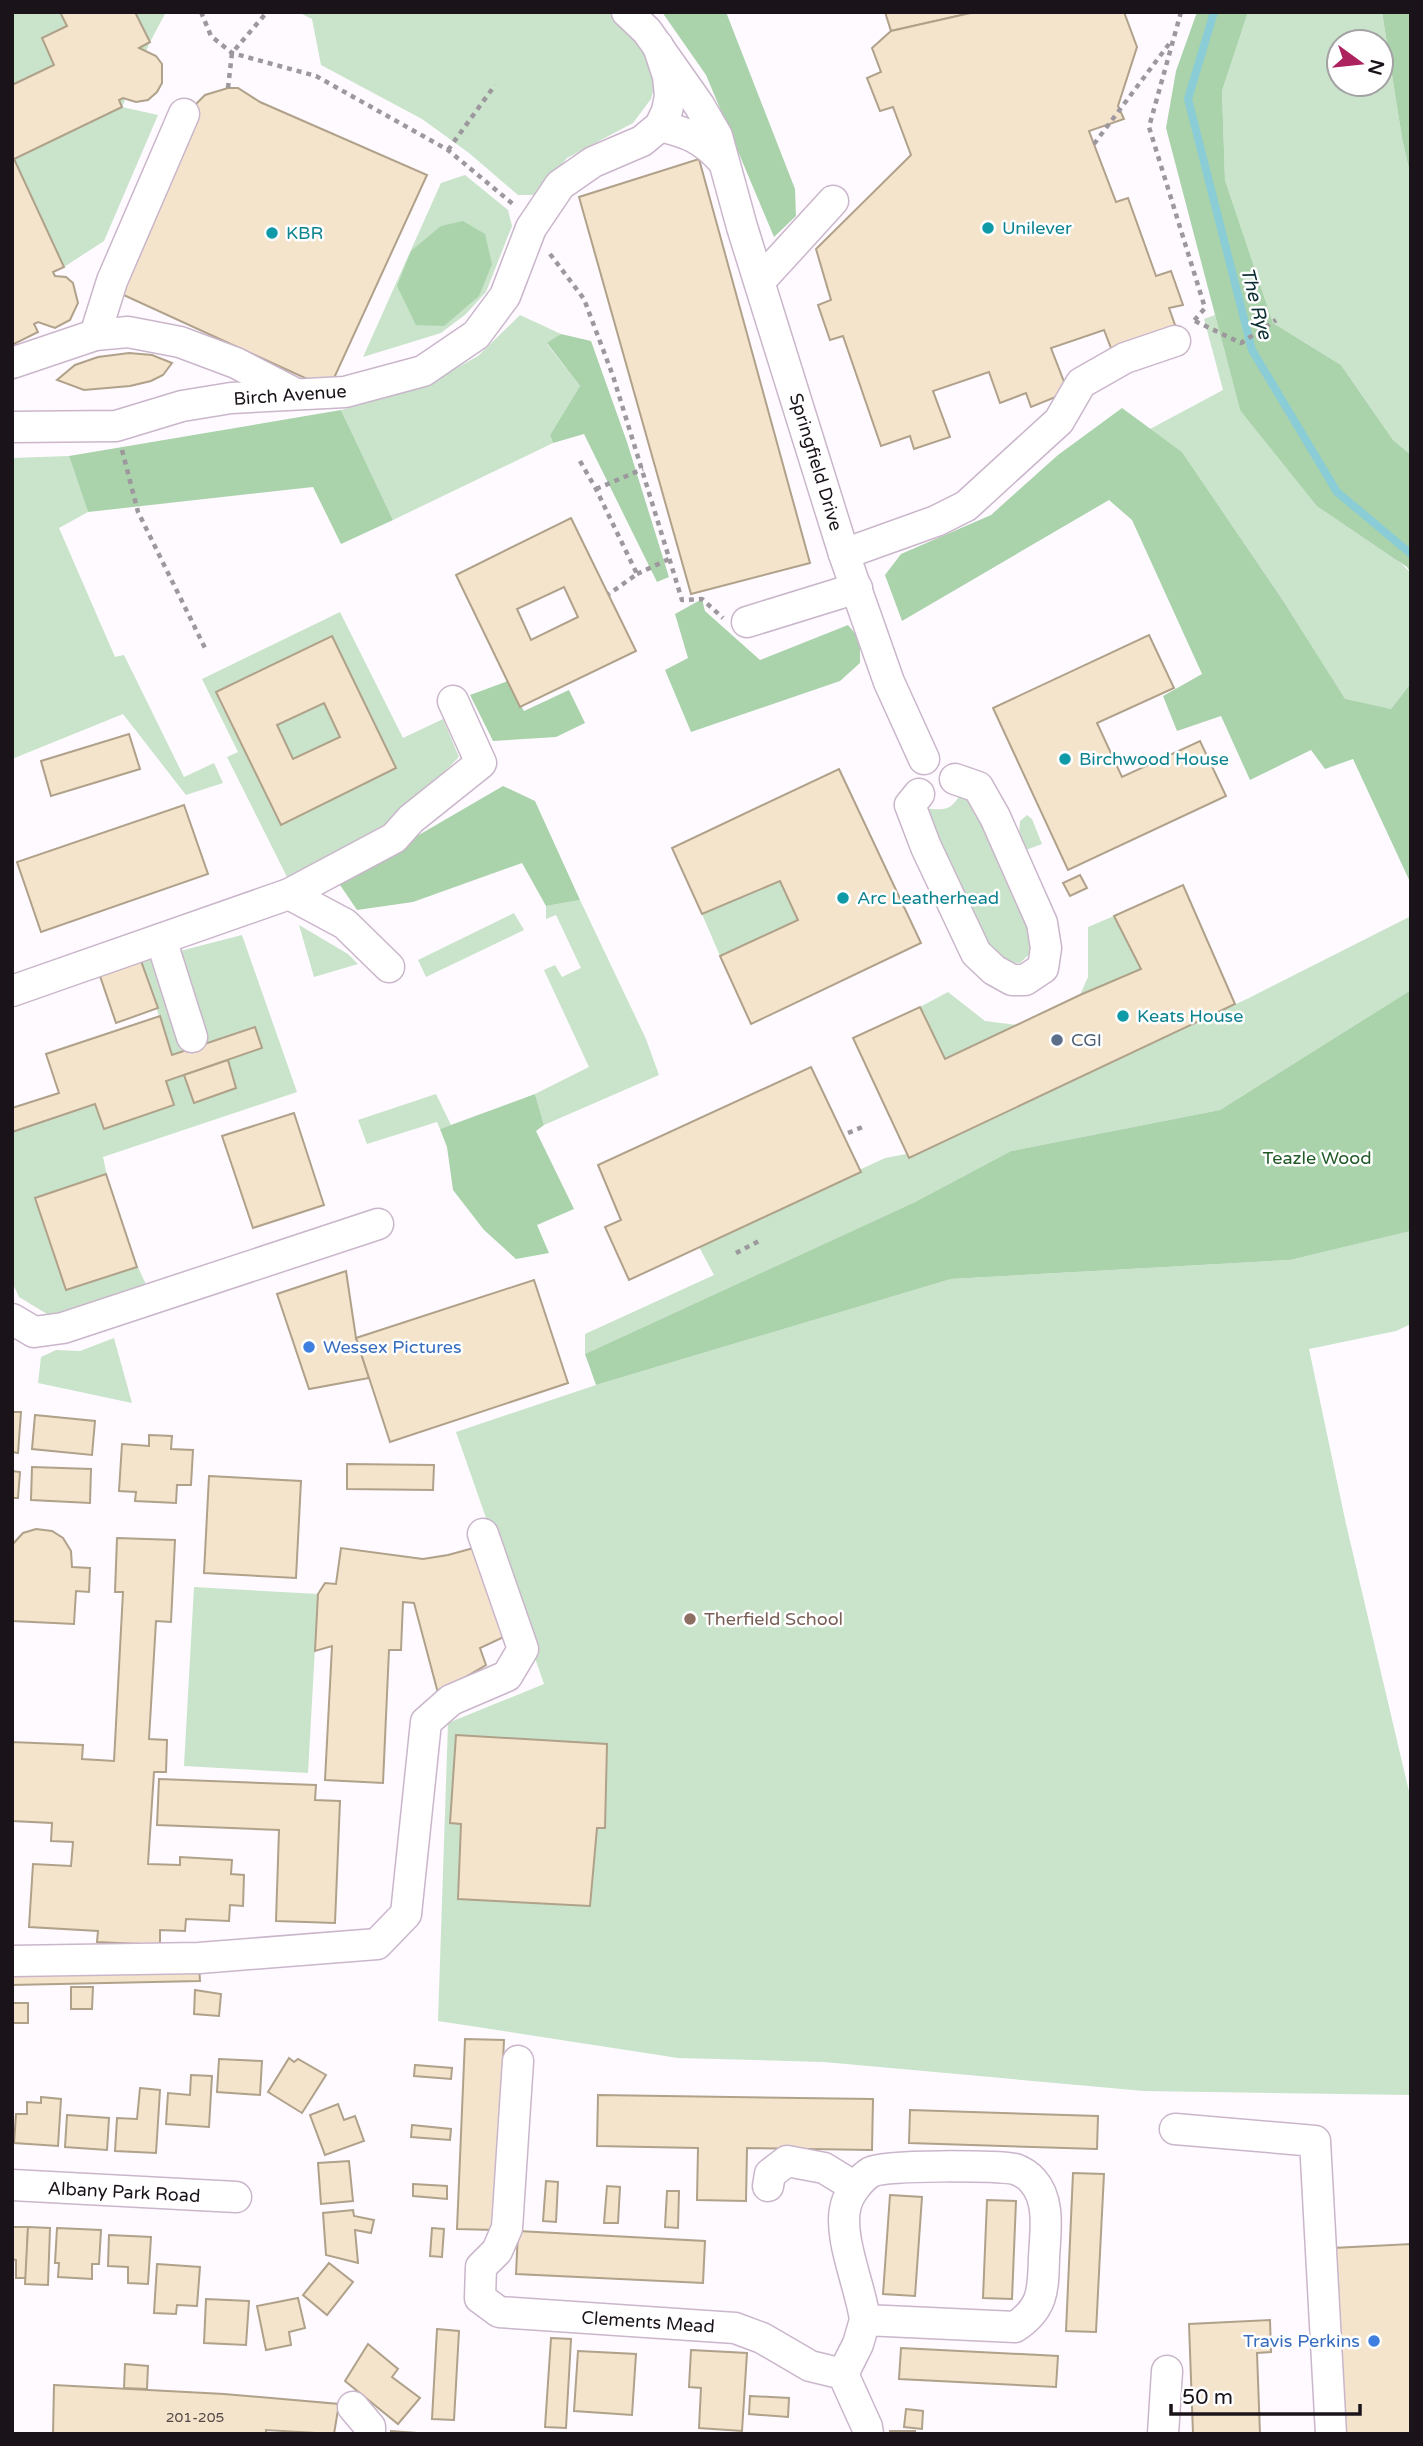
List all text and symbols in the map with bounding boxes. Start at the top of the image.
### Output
north arrow [1325,28,1395,98]
text: N [1363,57,1388,77]
place label: Unilever [1002,217,1072,239]
marker: Unilever [980,220,996,236]
place label: KBR [286,222,323,244]
marker: KBR [264,225,280,241]
water label: The Rye [1236,265,1276,343]
street label: Birch Avenue [233,380,347,410]
street label: Springfield Drive [785,391,847,533]
place label: Birchwood House [1079,748,1229,770]
marker: Birchwood House [1057,751,1073,767]
place label: Arc Leatherhead [857,887,999,909]
marker: Arc Leatherhead [835,890,851,906]
place label: Keats House [1137,1005,1243,1027]
marker: Keats House [1115,1008,1131,1024]
place label: CGI [1071,1029,1102,1051]
marker: CGI [1049,1032,1065,1048]
park label: Teazle Wood [1262,1147,1372,1169]
place label: Wessex Pictures [323,1336,462,1358]
marker: Wessex Pictures [301,1339,317,1355]
place label: Therfield School [704,1608,843,1630]
marker: Therfield School [682,1611,698,1627]
street label: Albany Park Road [47,2177,201,2207]
street label: Clements Mead [581,2306,715,2338]
place label: Travis Perkins [1243,2330,1360,2352]
marker: Travis Perkins [1366,2333,1382,2349]
scale bar [1171,2372,1360,2416]
text: 50 m [1182,2385,1233,2410]
house number: 201-205 [166,2409,224,2426]

